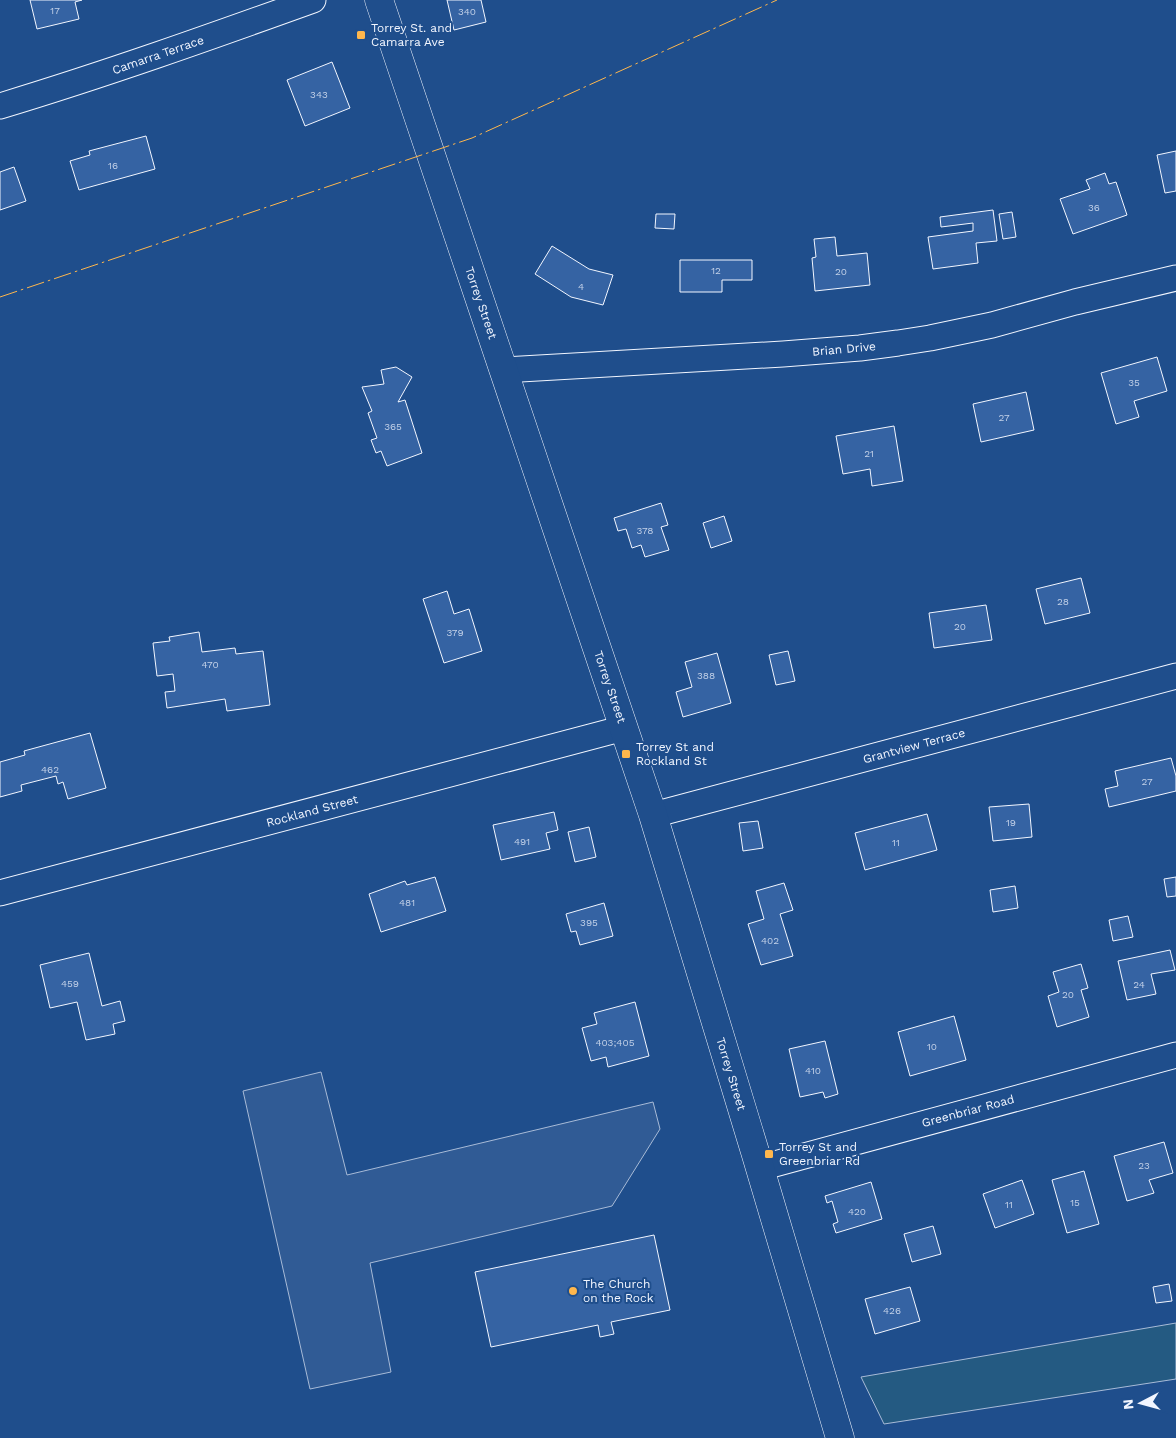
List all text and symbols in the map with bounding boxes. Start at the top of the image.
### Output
house number: 17 [50,5,60,16]
house number: 340 [458,6,476,17]
place label: Torrey St. and Camarra Ave [371,21,452,49]
marker: Torrey St. and Camarra Ave [355,29,367,41]
street label: Camarra Terrace [110,33,206,77]
house number: 343 [310,89,328,100]
house number: 16 [108,160,118,171]
house number: 36 [1088,202,1100,213]
street label: Torrey Street [462,265,500,341]
house number: 12 [711,265,721,276]
house number: 20 [835,266,847,277]
house number: 4 [578,281,584,292]
street label: Brian Drive [811,339,877,359]
house number: 35 [1128,377,1140,388]
house number: 27 [998,412,1010,423]
house number: 365 [384,421,402,432]
house number: 21 [864,448,874,459]
house number: 378 [637,525,654,536]
house number: 28 [1057,596,1069,607]
house number: 20 [954,621,966,632]
house number: 379 [446,627,464,638]
street label: Torrey Street [591,649,629,725]
house number: 470 [201,659,219,670]
house number: 388 [697,670,715,681]
street label: Grantview Terrace [861,726,967,766]
place label: Torrey St and Rockland St [636,740,714,768]
marker: Torrey St and Rockland St [620,748,632,760]
house number: 462 [41,764,59,775]
house number: 27 [1141,776,1153,787]
street label: Rockland Street [265,792,359,830]
house number: 19 [1006,817,1016,828]
house number: 491 [514,836,530,847]
house number: 11 [892,837,900,848]
house number: 481 [399,897,415,908]
house number: 395 [580,917,598,928]
house number: 402 [761,935,779,946]
house number: 459 [61,978,79,989]
house number: 24 [1133,979,1145,990]
house number: 20 [1062,989,1074,1000]
street label: Torrey Street [713,1036,749,1112]
house number: 403;405 [595,1037,635,1048]
house number: 10 [927,1041,937,1052]
house number: 410 [805,1065,821,1076]
street label: Greenbriar Road [920,1092,1016,1130]
place label: Torrey St and Greenbriar Rd [779,1140,860,1168]
marker: Torrey St and Greenbriar Rd [763,1148,775,1160]
house number: 23 [1138,1160,1150,1171]
house number: 15 [1070,1197,1080,1208]
house number: 11 [1005,1199,1013,1210]
house number: 420 [848,1206,866,1217]
place label: The Church on the Rock [583,1277,654,1305]
marker: The Church on the Rock [567,1285,579,1297]
house number: 426 [883,1305,901,1316]
north arrow [1116,1378,1166,1428]
text: N [1120,1398,1137,1410]

